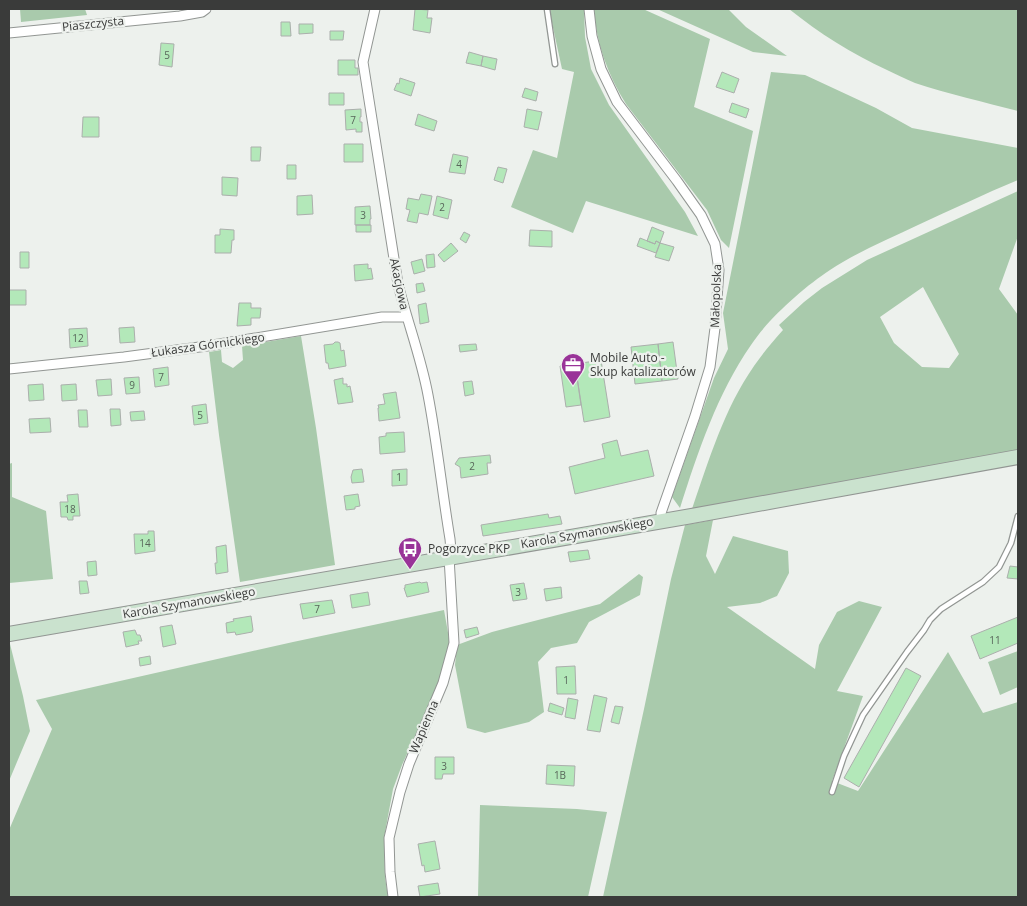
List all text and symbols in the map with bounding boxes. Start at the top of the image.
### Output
street label: Piaszczysta [61,12,125,35]
house number: 5 [164,48,170,62]
house number: 7 [350,113,356,127]
house number: 4 [456,157,462,171]
house number: 2 [439,200,445,214]
house number: 3 [360,208,366,222]
street label: Akacjowa [386,256,413,311]
street label: Małopolska [706,264,725,328]
street label: Łukasza Górnickiego [150,328,266,361]
house number: 12 [72,331,84,345]
place label: Mobile Auto - Skup katalizatorów [590,349,697,380]
office icon: Mobile Auto - Skup katalizatorów [560,352,586,386]
house number: 7 [158,370,164,384]
house number: 9 [129,378,135,392]
house number: 5 [197,408,203,422]
house number: 2 [469,459,475,473]
house number: 1 [396,470,402,484]
house number: 18 [64,502,76,516]
street label: Karola Szymanowskiego [519,512,655,553]
house number: 14 [139,536,151,550]
bus stop icon: Pogorzyce PKP [397,536,423,570]
place label: Pogorzyce PKP [428,540,510,557]
street label: Karola Szymanowskiego [121,582,257,623]
house number: 3 [515,585,521,599]
house number: 7 [314,602,320,616]
house number: 11 [989,633,1001,647]
house number: 1 [563,673,569,687]
street label: Wapienna [405,698,442,756]
house number: 3 [441,759,447,773]
house number: 1B [554,768,566,782]

